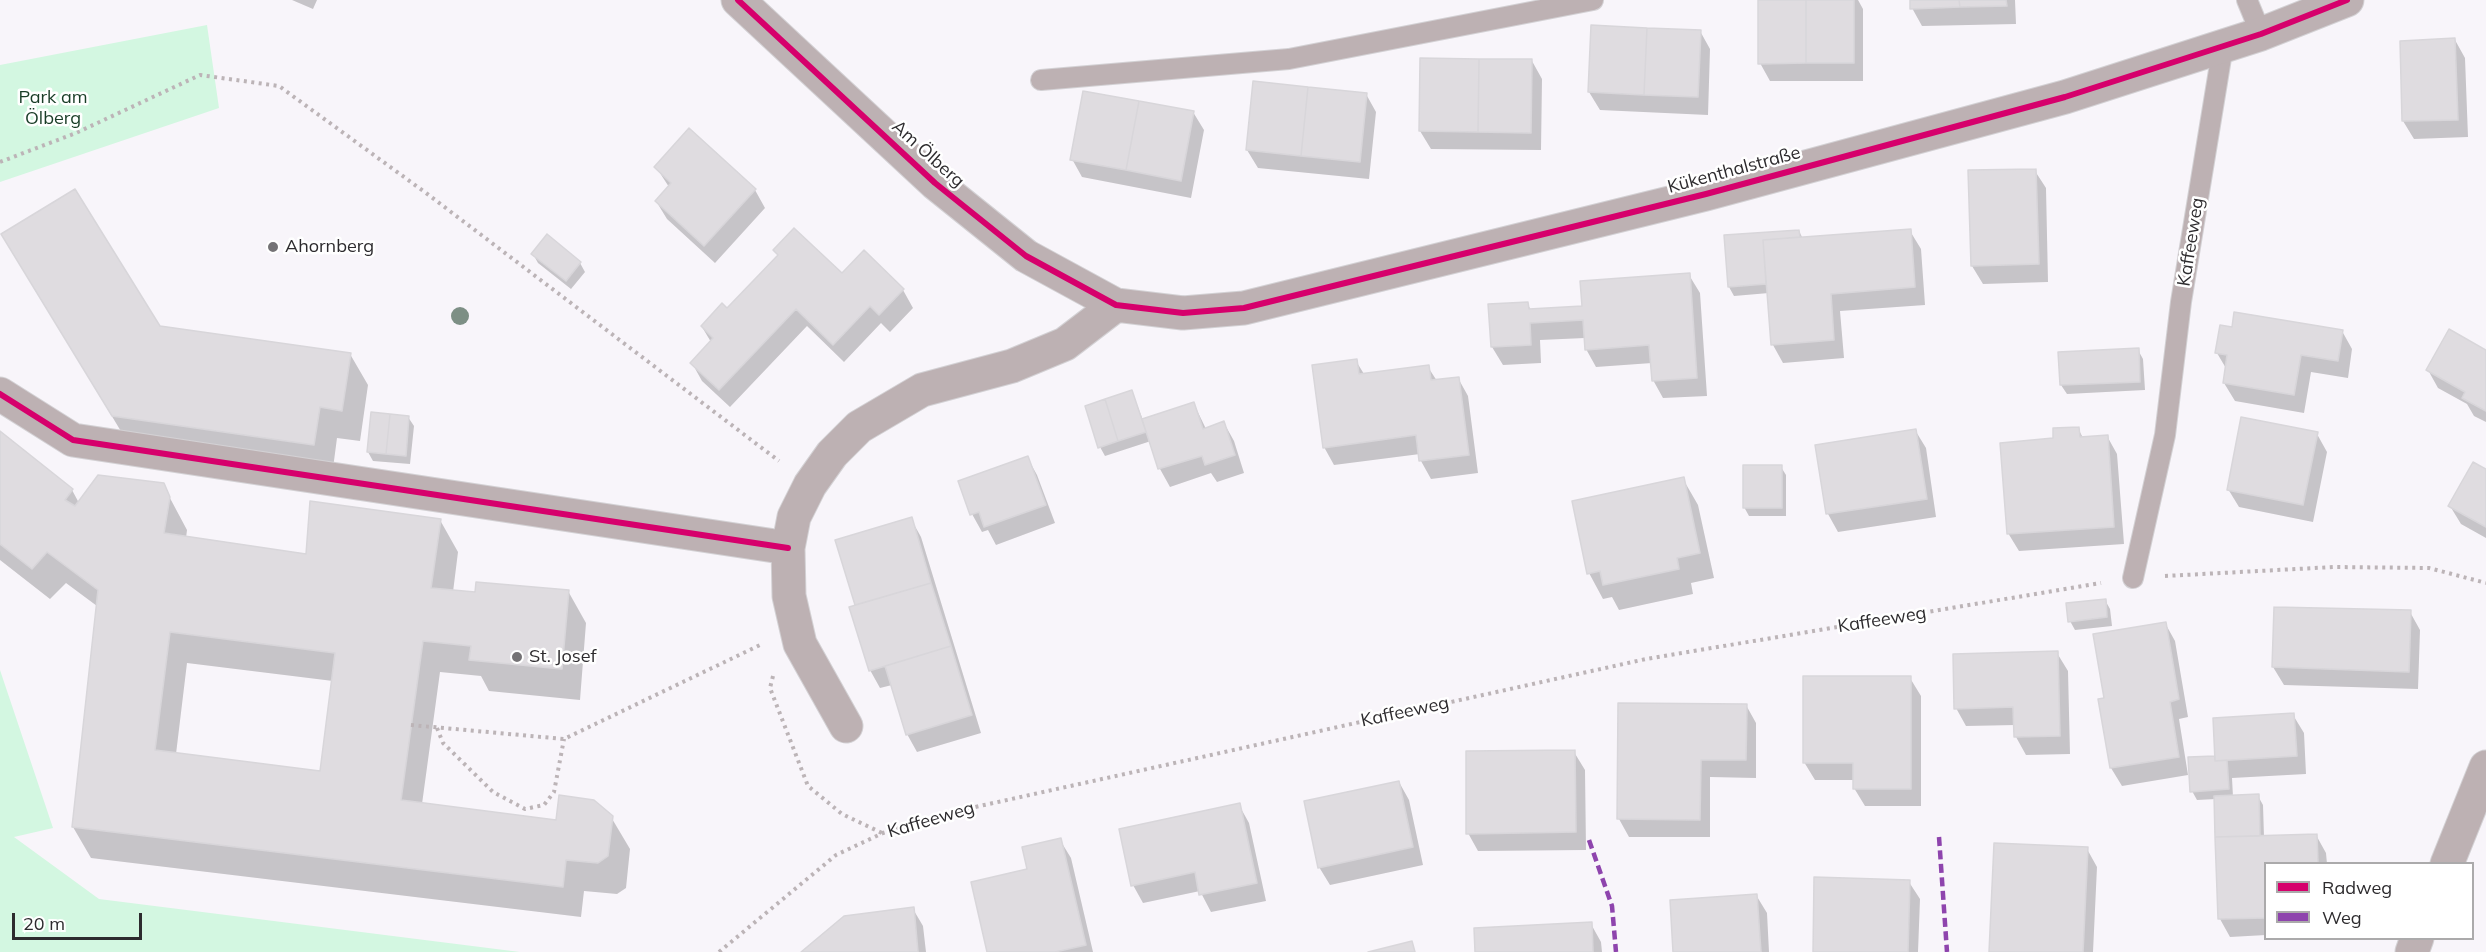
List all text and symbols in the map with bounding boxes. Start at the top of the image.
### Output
park label: Park am Ölberg [18,87,88,130]
street label: Am Ölberg [887,116,969,192]
street label: Kükenthalstraße [1665,142,1803,198]
street label: Kaffeeweg [2173,196,2209,288]
place label: Ahornberg [285,236,374,258]
marker: Ahornberg [266,240,280,254]
street label: Kaffeeweg [1836,602,1928,638]
place label: St. Josef [529,646,597,668]
marker: St. Josef [510,650,524,664]
street label: Kaffeeweg [1359,692,1451,732]
street label: Kaffeeweg [885,797,977,843]
legend [2264,862,2474,940]
text: Radweg [2322,876,2392,899]
scale bar [15,901,146,939]
text: Weg [2322,906,2362,929]
text: 20 m [23,912,65,935]

